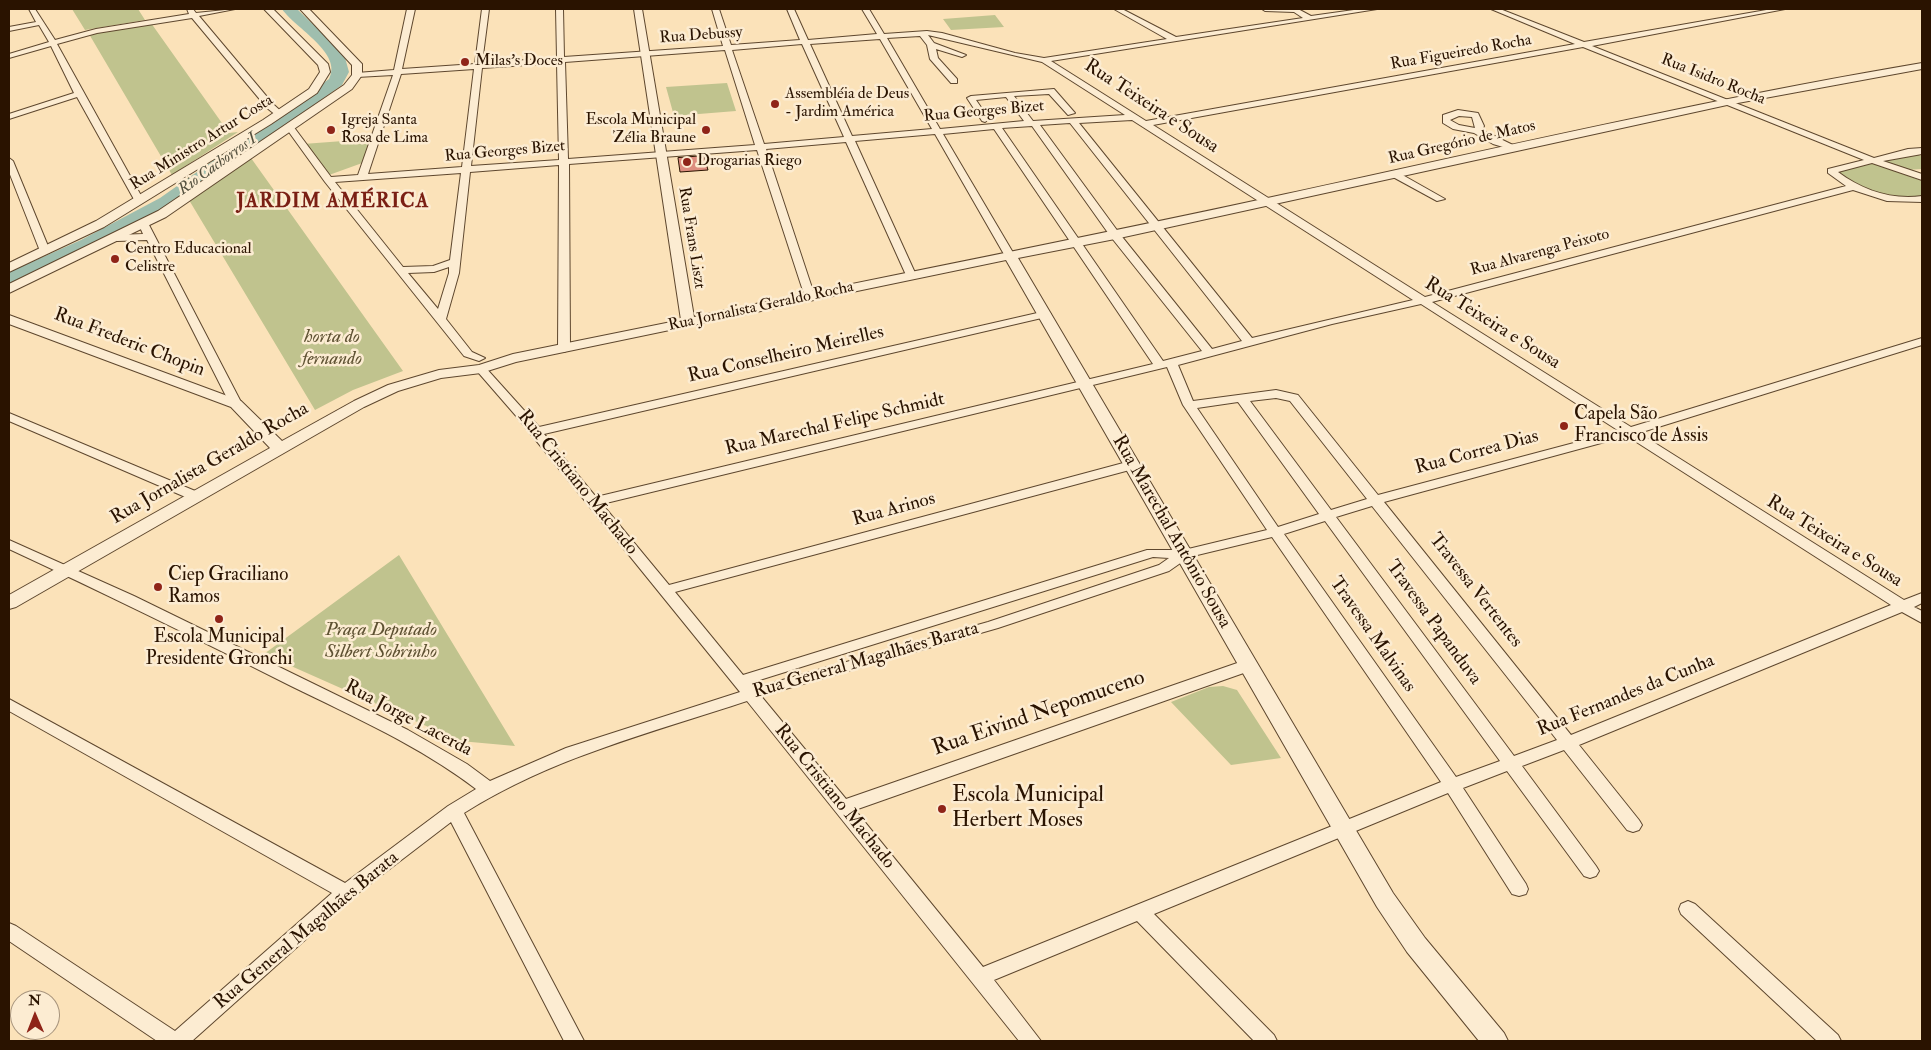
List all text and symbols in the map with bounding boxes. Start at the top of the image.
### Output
street label: Rua Debussy [659,24,743,48]
street label: Rua Figueiredo Rocha [1389,31,1533,75]
street label: Rua Isidro Rocha [1658,50,1768,110]
place label: Milas's Doces [475,52,563,72]
street label: Rua Teixeira e Sousa [1079,55,1223,159]
marker: Milas's Doces [459,56,471,68]
place label: Assembléia de Deus - Jardim América [785,85,909,123]
street label: Rua Ministro Artur Costa [127,91,277,195]
street label: Rua Georges Bizet [923,97,1045,127]
marker: Assembléia de Deus - Jardim América [769,98,781,110]
place label: Igreja Santa Rosa de Lima [341,111,428,149]
place label: Escola Municipal Zélia Braune [586,111,696,149]
street label: Rua Gregório de Matos [1386,117,1538,169]
marker: Igreja Santa Rosa de Lima [325,124,337,136]
marker: Escola Municipal Zélia Braune [700,124,712,136]
water label: Rio Cachorros I [175,130,261,200]
street label: Rua Georges Bizet [444,137,566,167]
place label: Drogarias Riego [697,152,802,172]
marker: Drogarias Riego [681,156,693,168]
street label: Rua Frans Liszt [673,186,709,290]
district label: JARDIM AMÉRICA [235,191,431,215]
street label: Rua Alvarenga Peixoto [1468,225,1612,281]
place label: Centro Educacional Celistre [125,240,252,278]
marker: Centro Educacional Celistre [109,253,121,265]
street label: Rua Teixeira e Sousa [1420,273,1564,375]
street label: Rua Jornalista Geraldo Rocha [666,278,856,336]
street label: Rua Frederic Chopin [50,304,208,382]
street label: Rua Conselheiro Meirelles [686,321,886,389]
park label: horta do fernando [302,327,362,371]
street label: Rua Marechal Felipe Schmidt [723,389,947,461]
street label: Rua Jornalista Geraldo Rocha [107,398,313,530]
place label: Capela São Francisco de Assis [1574,404,1708,448]
street label: Rua Cristiano Machado [512,406,642,560]
marker: Capela São Francisco de Assis [1558,420,1570,432]
street label: Rua Correa Dias [1413,426,1541,480]
street label: Rua Marechal Antônio Sousa [1106,431,1236,633]
street label: Rua Arinos [850,488,938,532]
street label: Rua Teixeira e Sousa [1762,491,1906,593]
street label: Travessa Vertentes [1423,529,1527,653]
street label: Travessa Papanduva [1380,556,1486,690]
place label: Ciep Graciliano Ramos [168,565,288,609]
street label: Travessa Malvinas [1324,573,1420,697]
marker: Ciep Graciliano Ramos [152,581,164,593]
marker: Escola Municipal Presidente Gronchi [213,613,225,625]
street label: Rua General Magalhães Barata [750,618,982,704]
park label: Praça Deputado Silbert Sobrinho [325,620,437,664]
place label: Escola Municipal Presidente Gronchi [145,627,293,671]
street label: Rua Fernandes da Cunha [1534,650,1718,742]
street label: Rua Eivind Nepomuceno [929,665,1149,763]
street label: Rua Jorge Lacerda [340,676,476,762]
street label: Rua Cristiano Machado [769,720,899,874]
place label: Escola Municipal Herbert Moses [952,783,1104,834]
marker: Escola Municipal Herbert Moses [936,803,948,815]
street label: Rua General Magalhães Barata [210,847,404,1015]
north arrow [10,990,60,1040]
text: N [28,992,41,1009]

